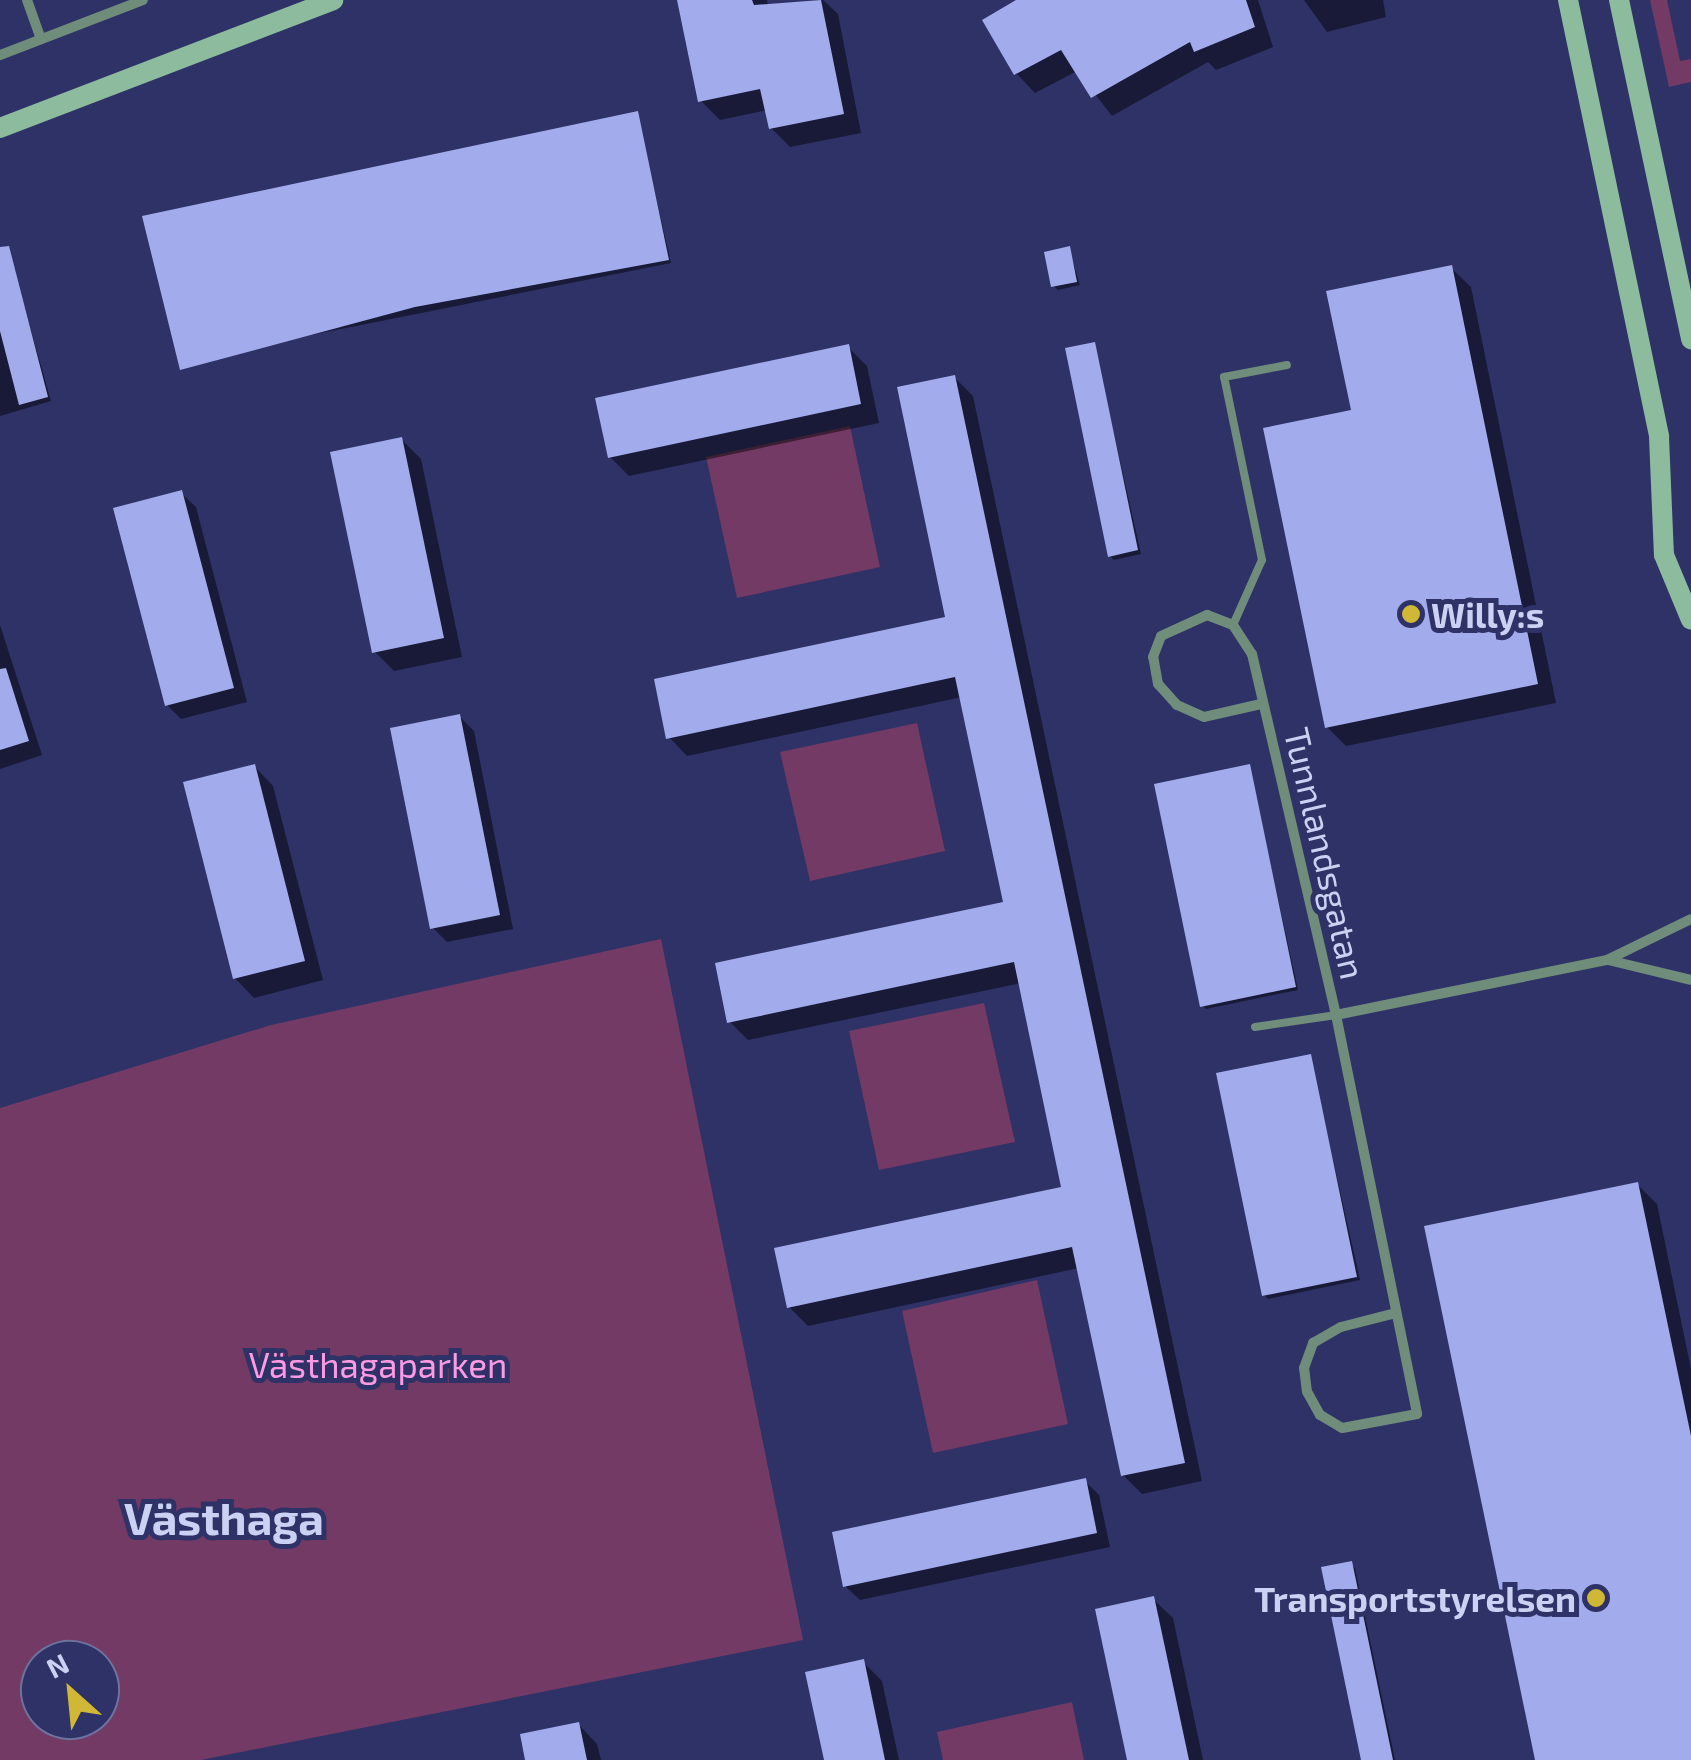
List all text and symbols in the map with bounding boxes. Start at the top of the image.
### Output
place label: Willy:s [1431,593,1544,635]
marker: Willy:s [1400,603,1422,625]
street label: Tunnlandsgatan [1277,723,1375,983]
park label: Västhagaparken [249,1343,507,1385]
district label: Västhaga [124,1491,324,1545]
place label: Transportstyrelsen [1254,1577,1576,1619]
marker: Transportstyrelsen [1585,1587,1607,1609]
north arrow [20,1640,120,1740]
text: N [41,1645,74,1685]

